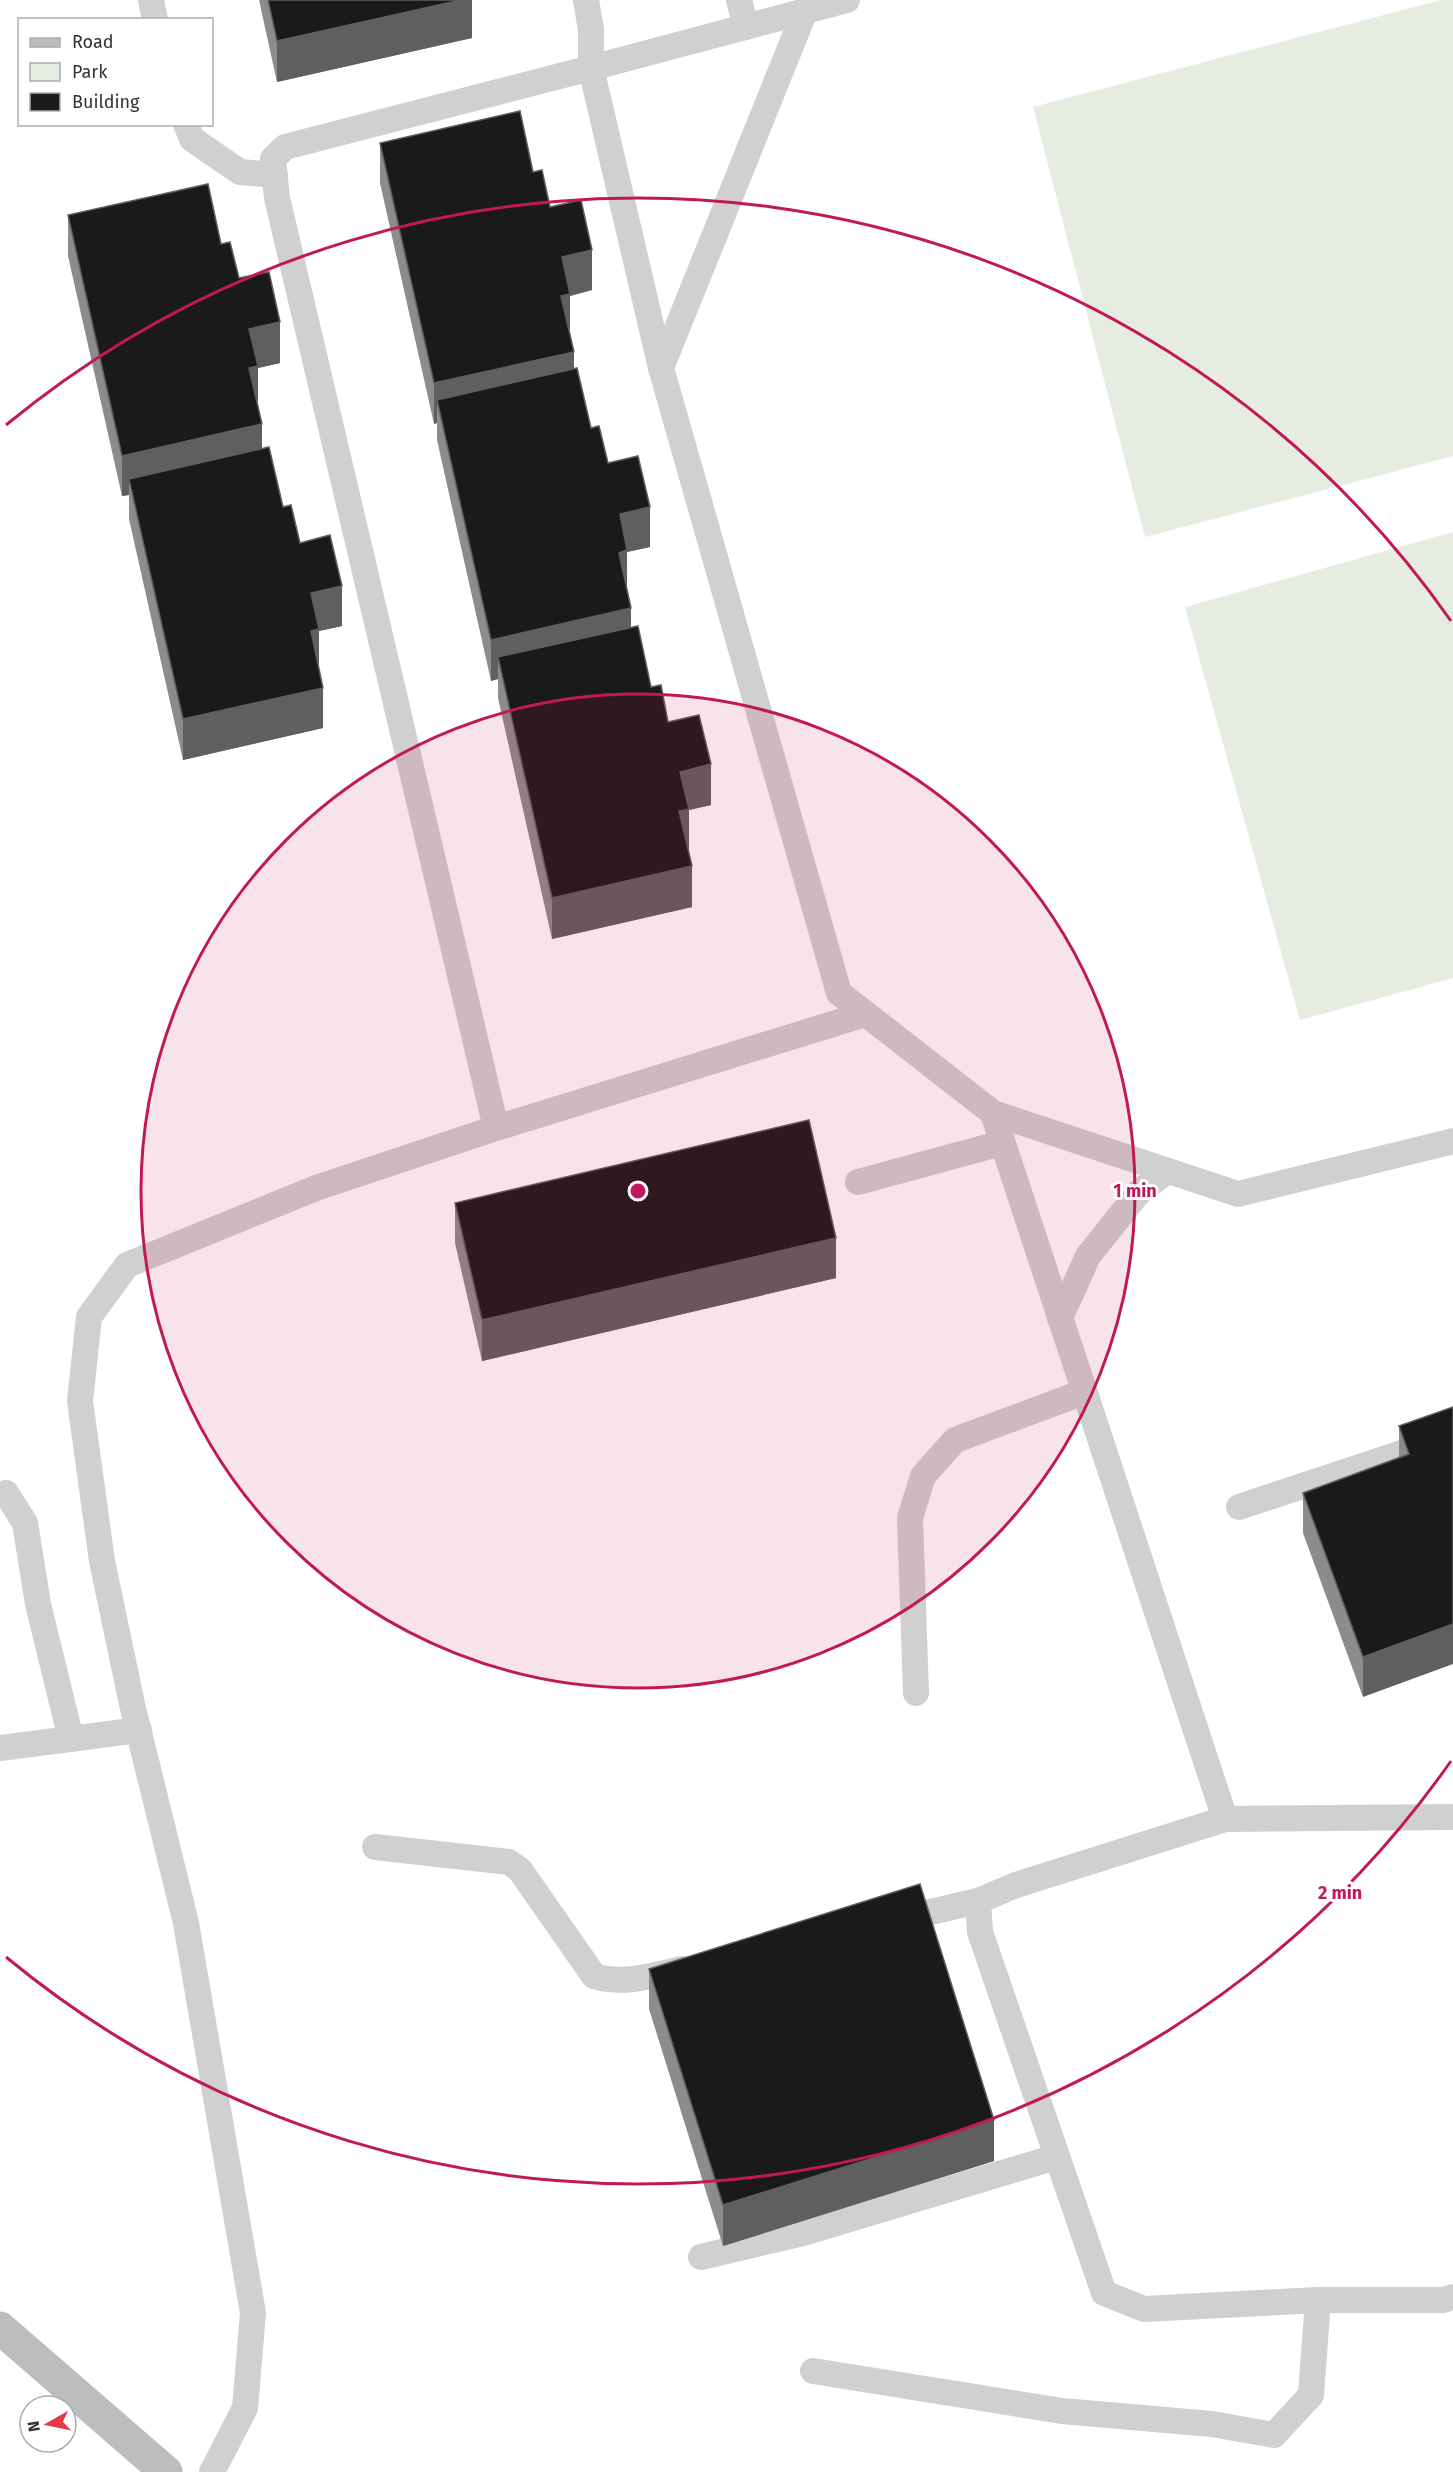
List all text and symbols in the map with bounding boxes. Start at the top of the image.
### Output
legend [18,18,213,126]
text: Road [72,31,114,53]
text: Park [72,61,108,83]
text: Building [72,91,140,113]
text: 1 min [1113,1180,1157,1202]
centre of rings [628,1181,648,1201]
text: 2 min [1318,1882,1362,1904]
north arrow [18,2394,78,2454]
text: N [23,2420,44,2433]

